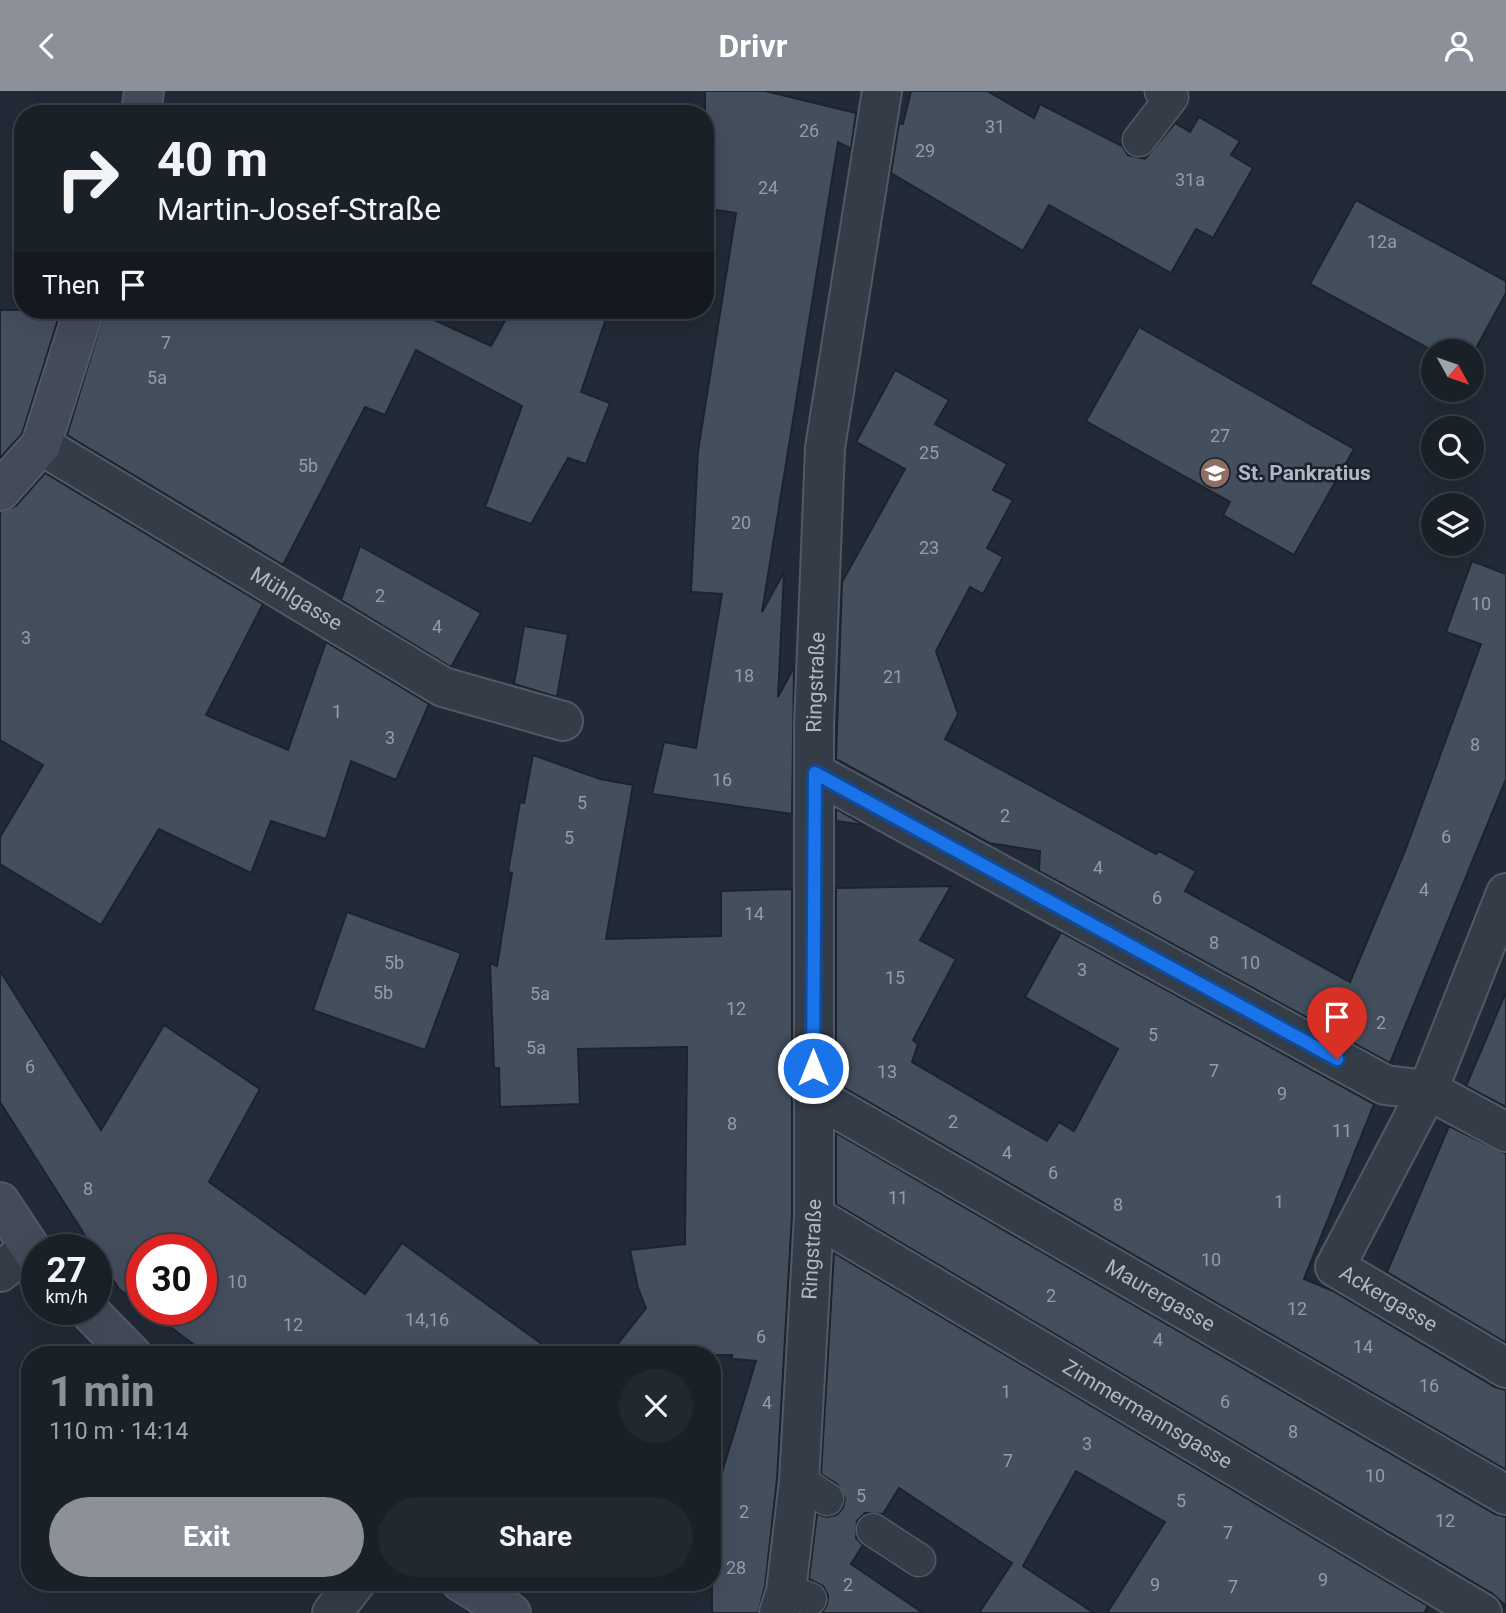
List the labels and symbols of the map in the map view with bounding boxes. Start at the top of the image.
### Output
house number: 31 [985,116,1005,137]
house number: 26 [799,120,819,141]
house number: 29 [915,140,935,161]
house number: 31a [1175,169,1205,190]
house number: 24 [758,177,778,198]
house number: 12a [1367,231,1397,252]
house number: 7 [161,332,171,353]
north arrow [1421,339,1484,403]
house number: 5a [147,367,167,388]
house number: 27 [1210,425,1230,446]
house number: 25 [919,442,939,463]
house number: 5b [298,455,318,476]
school or university icon: St. Pankratius [1198,456,1232,490]
place label: St. Pankratius [1238,461,1371,485]
house number: 20 [731,512,751,533]
house number: 23 [919,537,939,558]
street label: Mühlgasse [246,562,346,635]
house number: 2 [375,585,385,606]
house number: 10 [1471,593,1491,614]
house number: 4 [432,616,442,637]
house number: 3 [21,627,31,648]
street label: Ringstraße [802,631,830,733]
house number: 18 [734,665,754,686]
house number: 21 [883,666,903,687]
house number: 1 [332,701,342,722]
house number: 3 [385,727,395,748]
house number: 8 [1470,734,1480,755]
house number: 16 [712,769,732,790]
house number: 5 [577,792,587,813]
house number: 2 [1000,805,1010,826]
house number: 6 [1441,826,1451,847]
house number: 5 [564,827,574,848]
house number: 4 [1093,857,1103,878]
house number: 4 [1419,879,1429,900]
house number: 6 [1152,887,1162,908]
house number: 14 [744,903,764,924]
house number: 8 [1209,932,1219,953]
house number: 5b [384,952,404,973]
house number: 10 [1240,952,1260,973]
house number: 3 [1077,959,1087,980]
house number: 15 [885,967,905,988]
house number: 5b [373,982,393,1003]
house number: 5a [530,983,550,1004]
pin [1307,987,1367,1059]
house number: 12 [726,998,746,1019]
house number: 2 [1376,1012,1386,1033]
house number: 5 [1148,1024,1158,1045]
position arrow [776,1031,850,1105]
house number: 5a [526,1037,546,1058]
house number: 6 [25,1056,35,1077]
house number: 7 [1209,1060,1219,1081]
house number: 13 [877,1061,897,1082]
house number: 9 [1277,1083,1287,1104]
house number: 2 [948,1111,958,1132]
house number: 8 [727,1113,737,1134]
house number: 11 [1332,1120,1352,1141]
house number: 4 [1002,1142,1012,1163]
house number: 6 [1048,1162,1058,1183]
house number: 8 [83,1178,93,1199]
house number: 11 [888,1187,908,1208]
house number: 1 [1274,1191,1284,1212]
house number: 8 [1113,1194,1123,1215]
street label: Ringstraße [797,1199,826,1300]
speed limit sign: 30 [126,1234,217,1325]
house number: 10 [1201,1249,1221,1270]
street label: Maurergasse [1101,1254,1219,1336]
street label: Ackergasse [1335,1260,1442,1337]
house number: 10 [227,1271,247,1292]
house number: 2 [1046,1285,1056,1306]
house number: 12 [1287,1298,1307,1319]
house number: 14,16 [405,1309,449,1330]
house number: 12 [283,1314,303,1335]
house number: 6 [756,1326,766,1347]
house number: 4 [1153,1329,1163,1350]
house number: 14 [1353,1336,1373,1357]
street label: Zimmermannsgasse [1059,1355,1237,1474]
house number: 16 [1419,1375,1439,1396]
house number: 1 [1001,1381,1011,1402]
house number: 6 [1220,1391,1230,1412]
house number: 4 [762,1392,772,1413]
house number: 8 [1288,1421,1298,1442]
house number: 3 [1082,1433,1092,1454]
house number: 7 [1003,1450,1013,1471]
house number: 10 [1365,1465,1385,1486]
house number: 5 [856,1485,866,1506]
house number: 5 [1176,1490,1186,1511]
house number: 2 [739,1501,749,1522]
house number: 12 [1435,1510,1455,1531]
house number: 7 [1223,1522,1233,1543]
house number: 28 [726,1557,746,1578]
house number: 9 [1318,1569,1328,1590]
house number: 2 [843,1574,853,1595]
house number: 9 [1150,1574,1160,1595]
house number: 7 [1228,1576,1238,1597]

